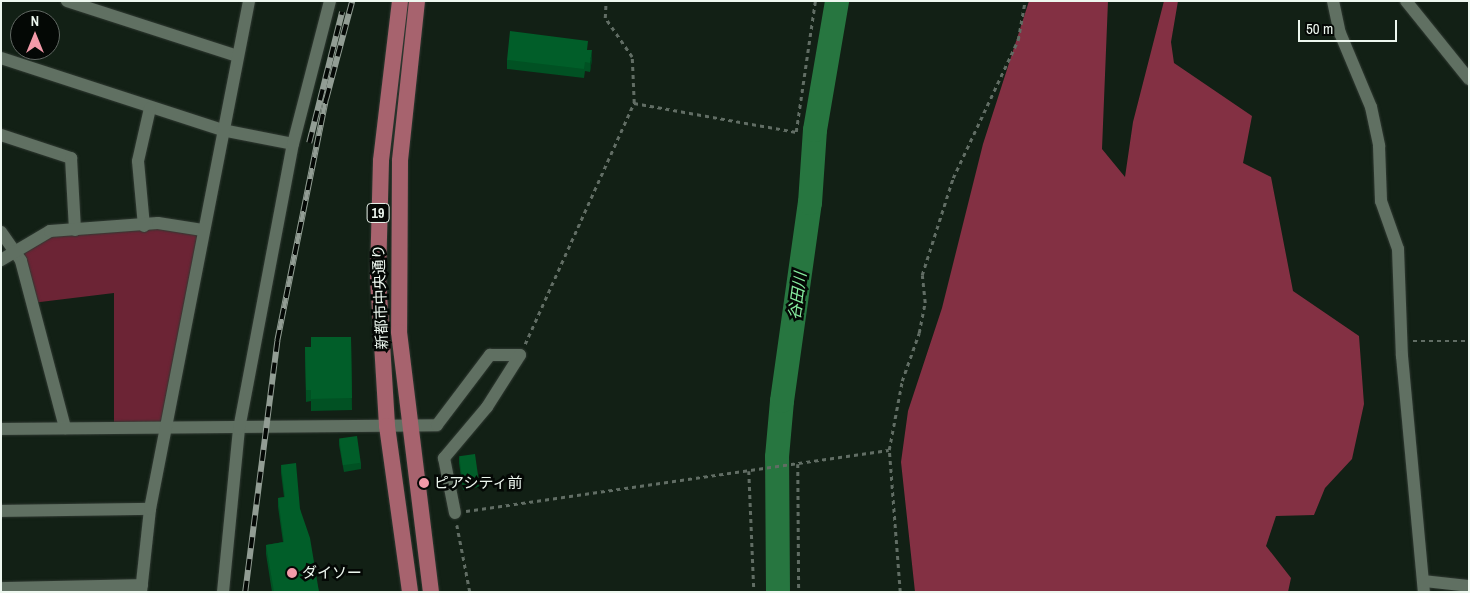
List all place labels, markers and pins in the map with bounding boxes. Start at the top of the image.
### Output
place label: ピアシティ前 [434,474,524,492]
marker: ピアシティ前 [418,477,430,489]
place label: ダイソー [302,564,362,582]
marker: ダイソー [286,567,298,579]

